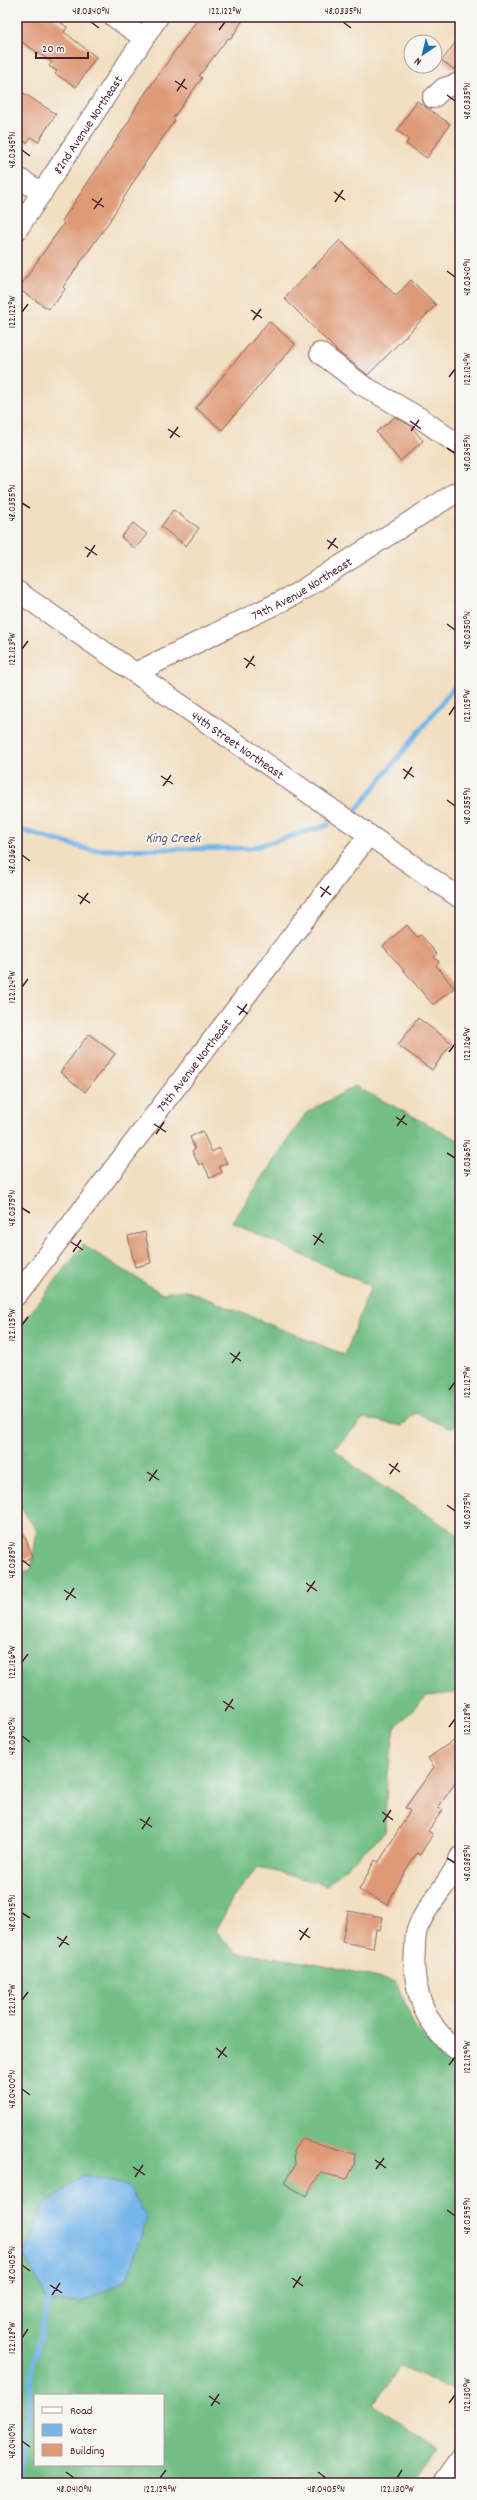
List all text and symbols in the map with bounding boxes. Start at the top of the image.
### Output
text: 48.0340°N [72,5,110,19]
text: 122.122°W [209,5,241,19]
text: 48.0335°N [325,5,362,19]
scale bar [36,34,88,60]
north arrow [403,34,443,74]
text: 20 m [42,41,65,58]
text: N [411,52,425,69]
street label: 82nd Avenue Northeast [50,72,129,179]
text: 48.0335°N [461,82,475,119]
text: 48.0345°N [6,132,20,168]
text: 48.0340°N [461,258,475,296]
text: 122.122°W [6,296,20,328]
text: 122.124°W [461,353,475,385]
text: 48.0345°N [461,435,475,471]
text: 48.0355°N [6,484,20,522]
street label: 79th Avenue Northeast [249,553,357,626]
text: 48.0350°N [461,611,475,649]
text: 122.123°W [6,632,20,665]
text: 122.125°W [461,689,475,722]
street label: 44th Street Northeast [186,707,287,785]
text: 48.0355°N [461,787,475,825]
water label: King Creek [145,829,202,849]
text: 48.0365°N [6,836,20,874]
text: 122.124°W [6,971,20,1003]
street label: 79th Avenue Northeast [153,1015,237,1117]
text: 122.126°W [461,1027,475,1061]
text: 48.0365°N [461,1139,475,1177]
text: 48.0375°N [6,1190,20,1226]
text: 122.125°W [6,1308,20,1341]
text: 122.127°W [461,1366,475,1398]
text: 48.0375°N [461,1493,475,1529]
text: 48.0385°N [6,1542,20,1578]
text: 122.126°W [6,1645,20,1679]
text: 122.128°W [461,1703,475,1735]
text: 48.0390°N [6,1717,20,1755]
text: 48.0385°N [461,1845,475,1881]
text: 48.0395°N [6,1894,20,1932]
text: 122.127°W [6,1984,20,2016]
text: 122.129°W [461,2040,475,2073]
text: 48.0400°N [6,2070,20,2108]
text: 48.0395°N [461,2197,475,2235]
text: 48.0405°N [6,2246,20,2284]
text: 122.128°W [6,2322,20,2354]
text: 122.130°W [461,2378,475,2412]
legend [34,2394,164,2466]
text: Road [70,2403,92,2420]
text: 48.0410°N [6,2423,20,2459]
text: Water [70,2423,97,2440]
text: Building [70,2443,105,2460]
text: 48.0410°N [56,2483,92,2497]
text: 122.129°W [144,2483,177,2497]
text: 48.0405°N [307,2483,345,2497]
text: 122.130°W [380,2483,414,2497]

